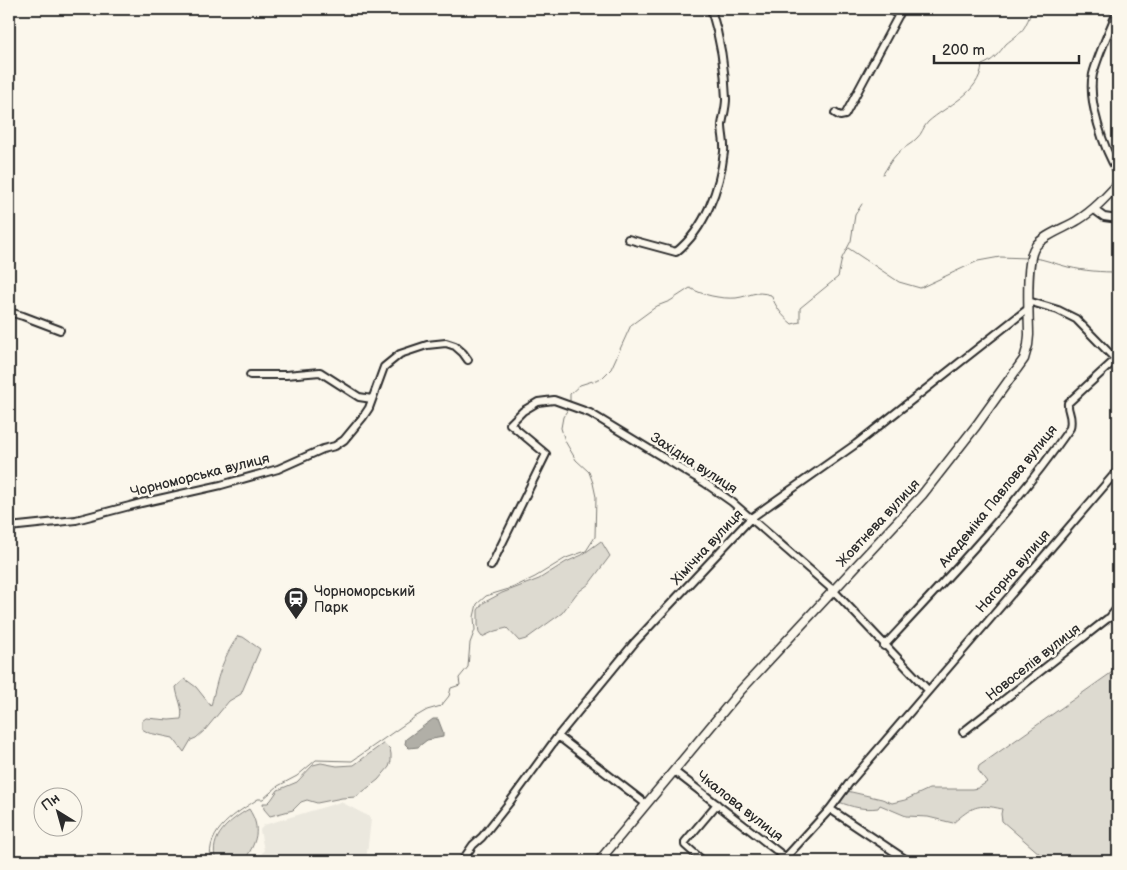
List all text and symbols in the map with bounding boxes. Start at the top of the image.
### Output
scale bar [934,32,1080,64]
text: 200 m [942,41,985,60]
street label: Академіка Павлова вулиця [935,421,1061,571]
street label: Західна вулиця [647,429,741,498]
street label: Чорноморська вулиця [129,449,272,501]
street label: Жовтнева вулиця [833,475,923,571]
street label: Хімічна вулиця [668,505,747,588]
street label: Нагорна вулиця [972,526,1054,616]
place label: Чорноморський Парк [314,583,415,616]
station icon: Чорноморський Парк [283,586,309,620]
street label: Новоселів вулиця [982,620,1084,704]
street label: Чкалова вулиця [693,767,787,845]
north arrow [32,788,82,838]
text: Пн [38,790,63,814]

